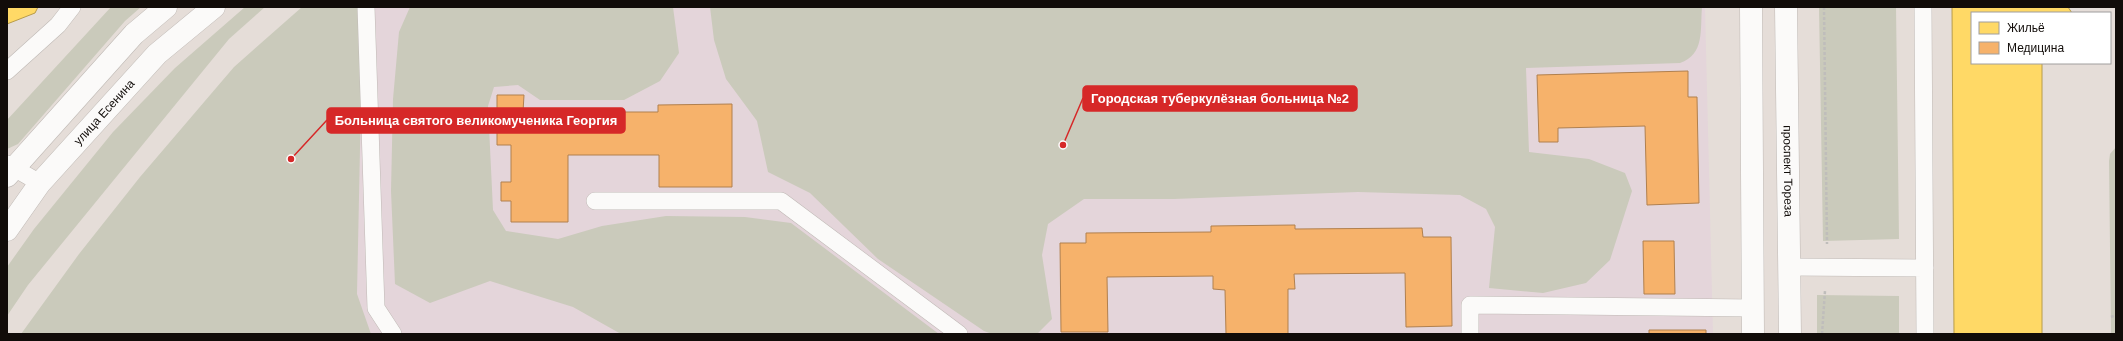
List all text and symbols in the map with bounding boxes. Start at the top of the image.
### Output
legend [1971,12,2111,64]
text: Жильё [2007,21,2045,35]
text: Медицина [2007,41,2064,55]
street label: улица Есенина [71,76,138,148]
callout: Городская туберкулёзная больница №2 [1083,86,1357,111]
text: Городская туберкулёзная больница №2 [1091,91,1349,106]
callout: Больница святого великомученика Георгия [327,108,625,133]
text: Больница святого великомученика Георгия [335,113,617,128]
street label: проспект Тореза [1780,125,1796,217]

